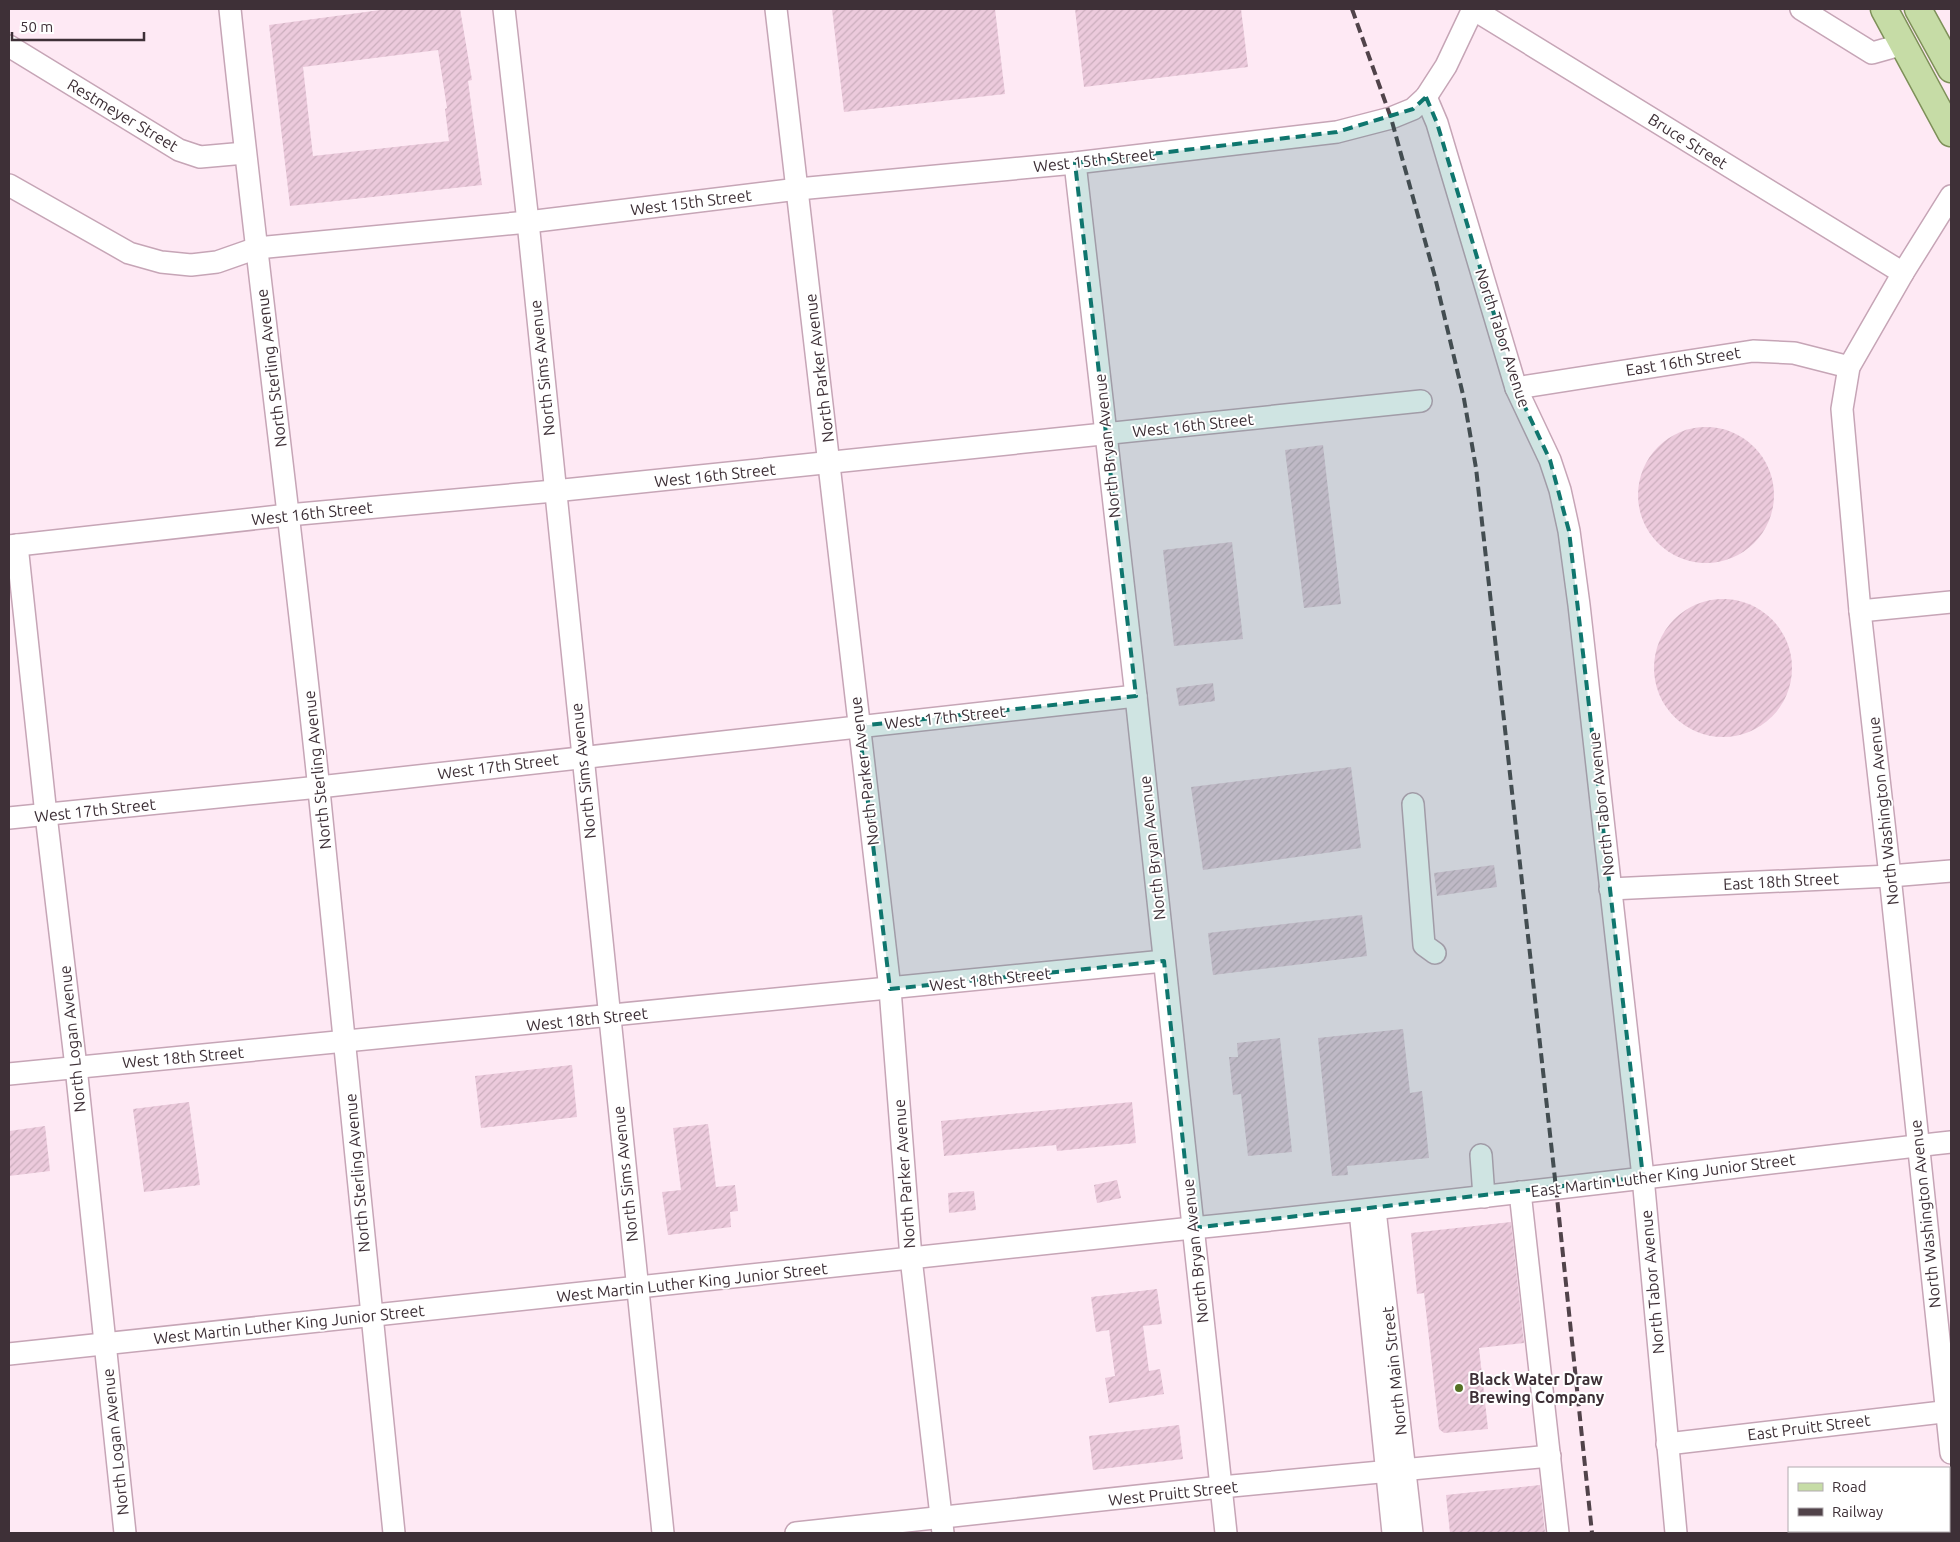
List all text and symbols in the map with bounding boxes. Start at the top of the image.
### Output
scale bar [12,10,145,42]
text: 50 m [20,18,53,35]
street label: Restmeyer Street [65,75,182,155]
street label: Bruce Street [1645,110,1732,173]
street label: West 15th Street [1032,145,1156,175]
street label: West 15th Street [629,186,753,218]
street label: North Tabor Avenue [1472,266,1534,410]
street label: North Sterling Avenue [252,288,290,448]
street label: North Parker Avenue [801,293,837,443]
street label: North Sims Avenue [526,299,558,437]
street label: East 16th Street [1624,343,1742,379]
street label: North Bryan Avenue [1090,373,1124,519]
street label: West 16th Street [1131,410,1255,440]
street label: West 16th Street [653,460,777,490]
street label: West 16th Street [250,498,374,528]
street label: North Sterling Avenue [300,690,334,850]
street label: North Parker Avenue [846,696,882,846]
street label: North Sims Avenue [567,702,599,840]
street label: West 17th Street [883,702,1007,732]
street label: North Washington Avenue [1864,716,1902,906]
street label: North Tabor Avenue [1584,731,1618,877]
street label: West 17th Street [436,750,560,782]
street label: North Bryan Avenue [1135,775,1169,921]
street label: West 17th Street [33,795,157,825]
street label: East 18th Street [1723,869,1840,893]
street label: West 18th Street [928,964,1052,994]
street label: North Logan Avenue [55,965,89,1113]
street label: West 18th Street [525,1004,649,1034]
street label: West 18th Street [121,1043,245,1071]
street label: North Sterling Avenue [341,1093,373,1253]
street label: North Parker Avenue [890,1099,918,1249]
street label: North Sims Avenue [609,1105,641,1243]
street label: North Washington Avenue [1906,1119,1944,1309]
street label: East Martin Luther King Junior Street [1530,1150,1797,1200]
street label: North Bryan Avenue [1178,1178,1212,1324]
street label: North Tabor Avenue [1637,1209,1667,1355]
street label: West Martin Luther King Junior Street [556,1259,829,1305]
street label: West Martin Luther King Junior Street [153,1301,426,1347]
street label: North Main Street [1378,1305,1410,1436]
street label: North Logan Avenue [98,1368,132,1516]
place label: Black Water Draw Brewing Company [1469,1370,1605,1406]
marker: Black Water Draw Brewing Company [1453,1382,1465,1394]
street label: East Pruitt Street [1747,1410,1872,1443]
legend [1788,1467,1950,1532]
street label: West Pruitt Street [1107,1477,1239,1509]
text: Road [1832,1478,1867,1495]
text: Railway [1832,1503,1883,1520]

